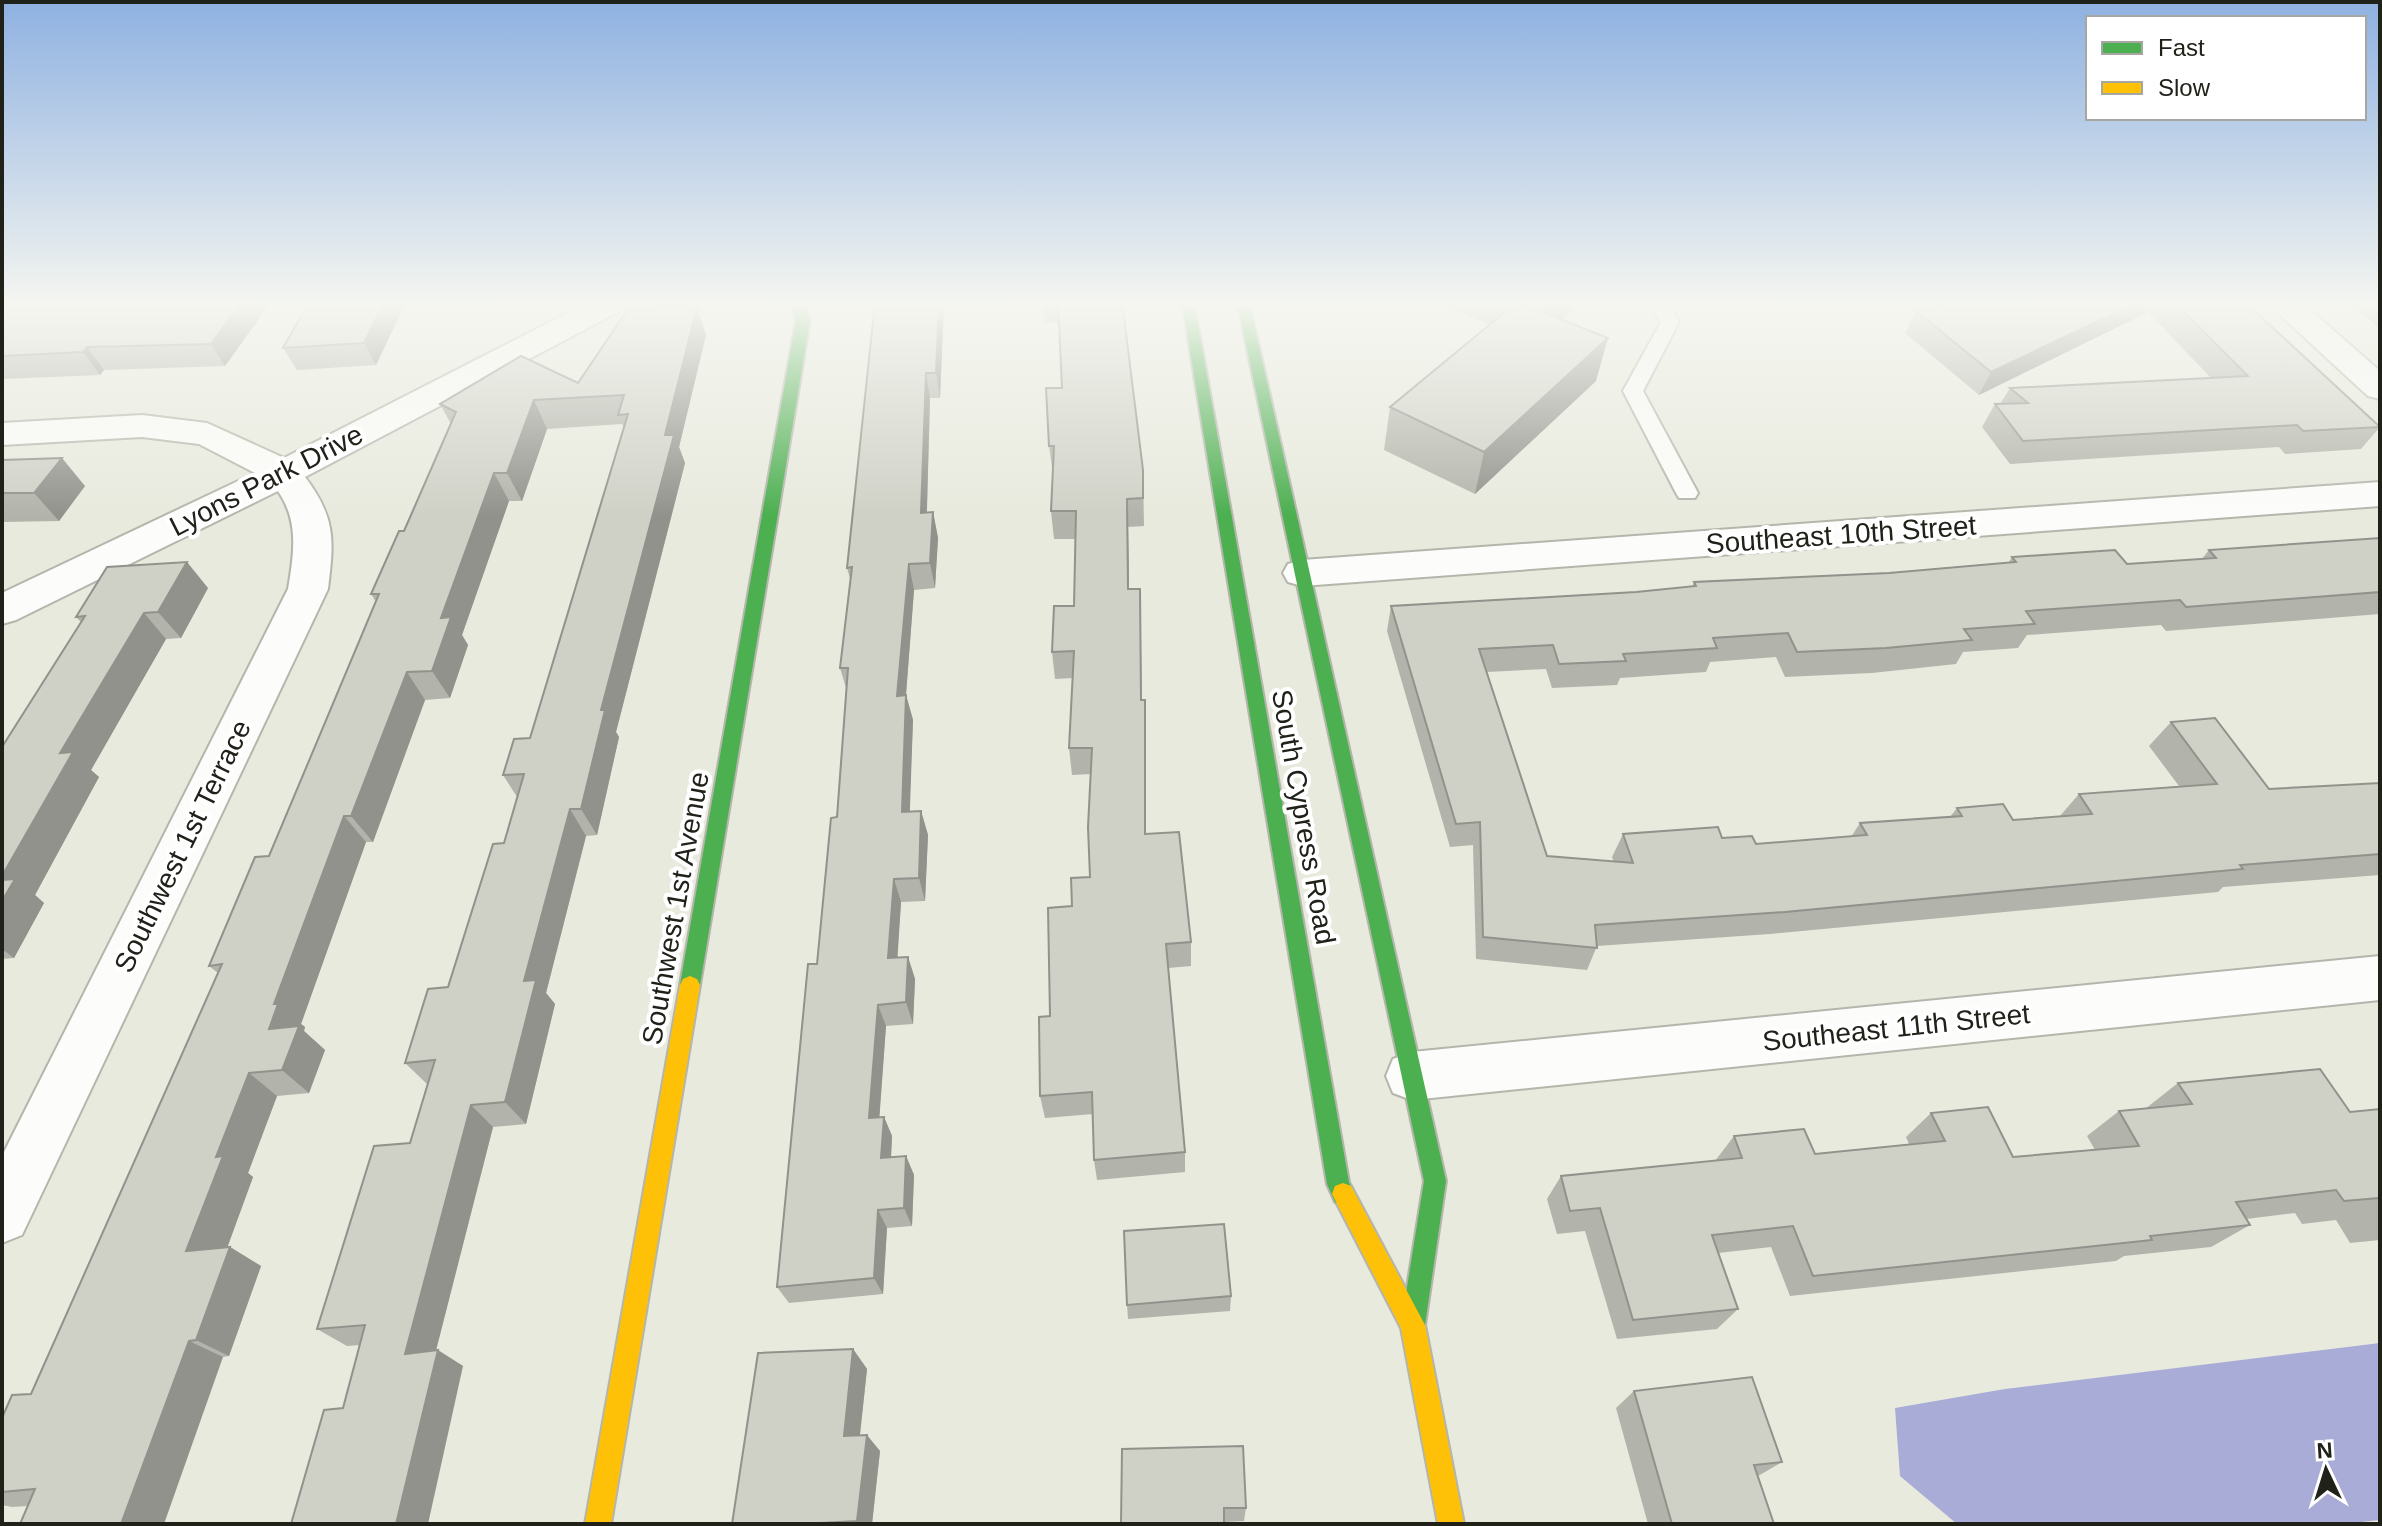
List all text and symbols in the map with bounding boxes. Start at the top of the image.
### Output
legend [2086,16,2366,120]
text: Fast [2158,34,2205,61]
text: Slow [2158,74,2211,101]
street label: Lyons Park Drive [165,418,368,542]
street label: Southeast 10th Street [1705,510,1977,559]
street label: South Cypress Road [1266,687,1341,947]
street label: Southwest 1st Terrace [108,715,257,977]
street label: Southwest 1st Avenue [636,769,715,1047]
street label: Southeast 11th Street [1761,998,2032,1057]
north arrow [2286,1430,2366,1510]
text: N [2316,1438,2333,1464]

